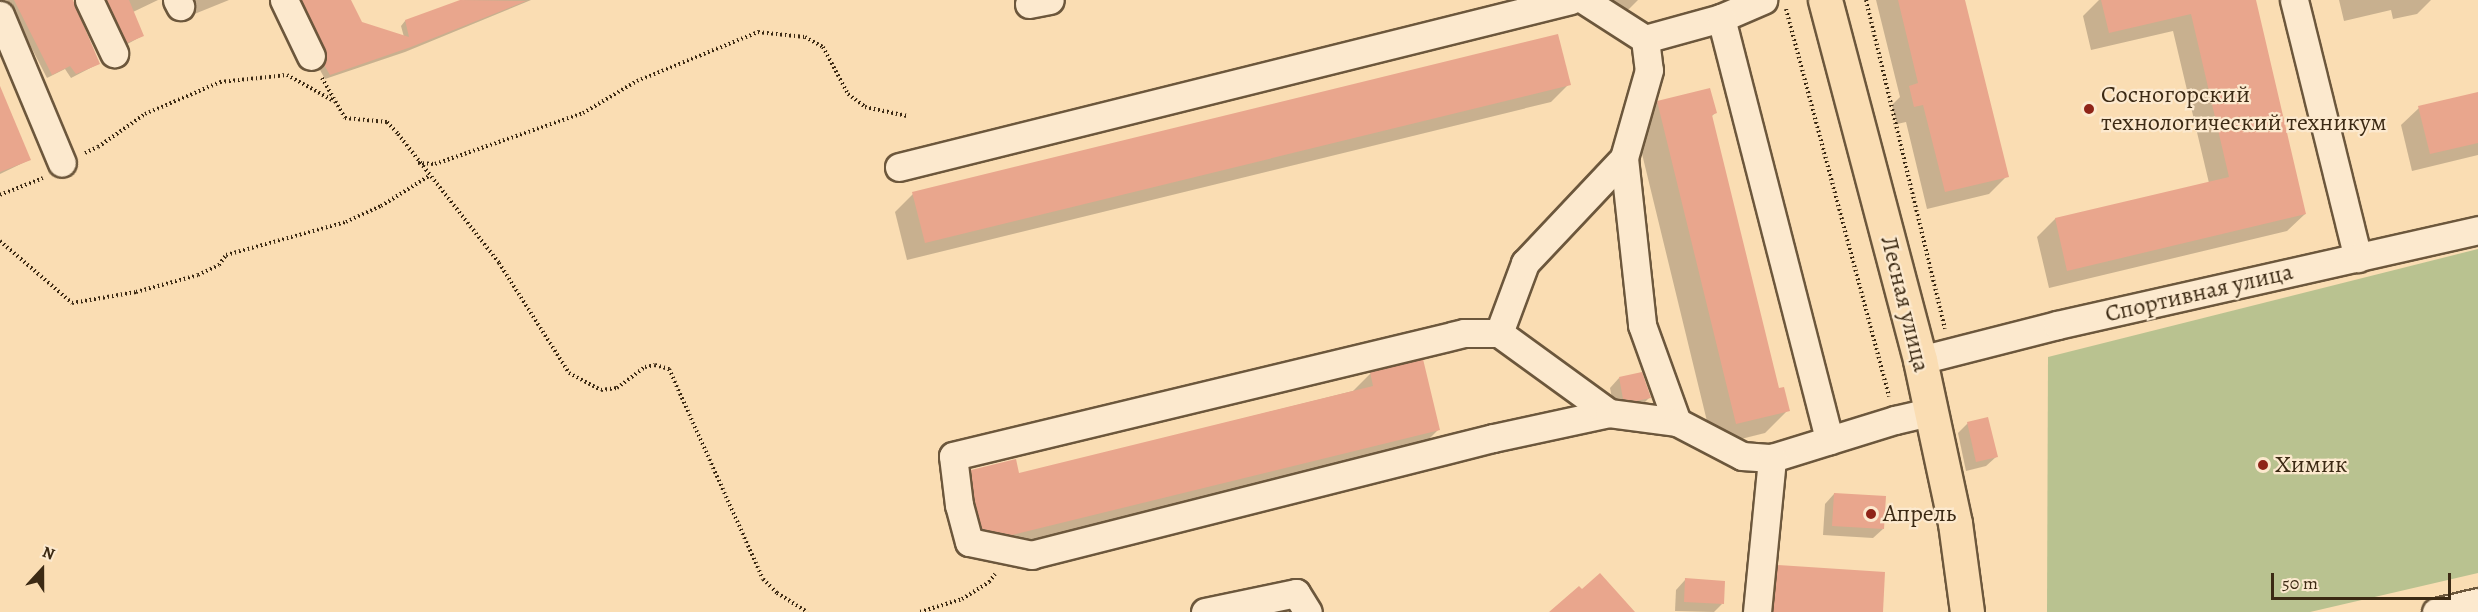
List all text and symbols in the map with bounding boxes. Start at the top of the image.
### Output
place label: Сосногорский технологический техникум [2101,81,2387,137]
marker: Сосногорский технологический техникум [2082,102,2096,116]
street label: Лесная улица [1874,233,1936,375]
street label: Спортивная улица [2102,257,2296,329]
place label: Химик [2275,451,2347,479]
marker: Химик [2256,458,2270,472]
place label: Апрель [1883,500,1956,528]
marker: Апрель [1864,507,1878,521]
north arrow [12,540,72,600]
text: N [39,541,58,566]
scale bar [2274,561,2454,599]
text: 50 m [2282,571,2318,595]

